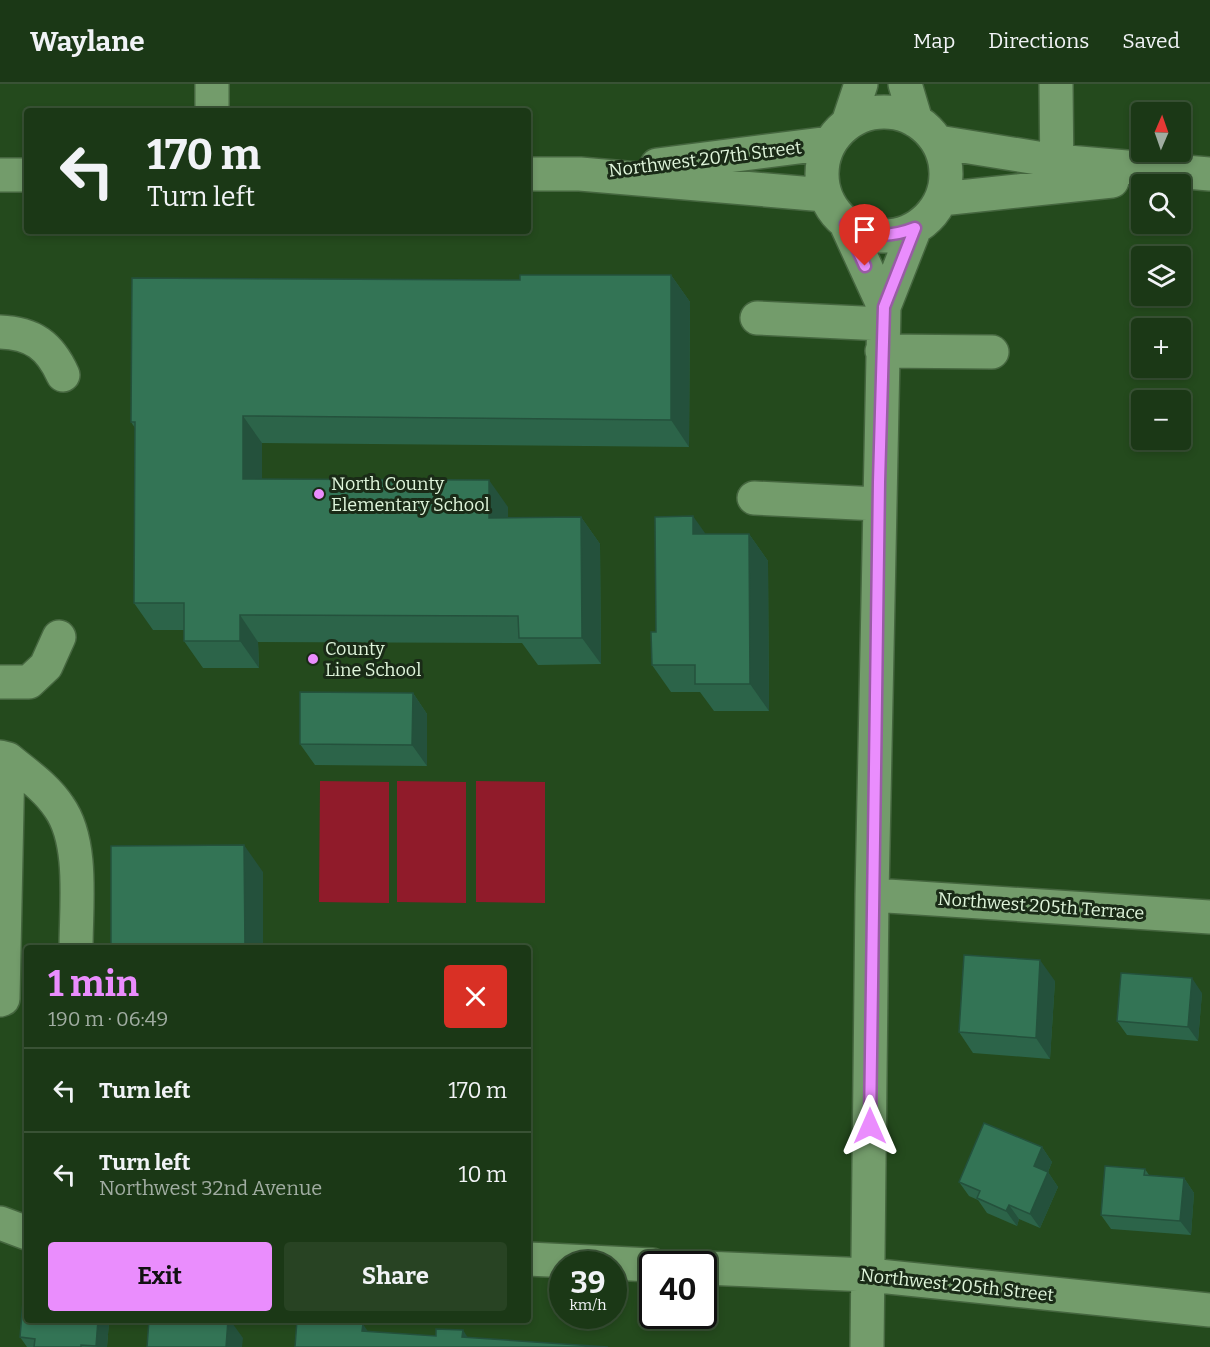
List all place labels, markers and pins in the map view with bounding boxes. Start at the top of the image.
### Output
pin [839,204,890,266]
place label: North County Elementary School [331,473,490,516]
marker: North County Elementary School [312,487,326,501]
place label: County Line School [325,638,421,681]
marker: County Line School [306,652,320,666]

